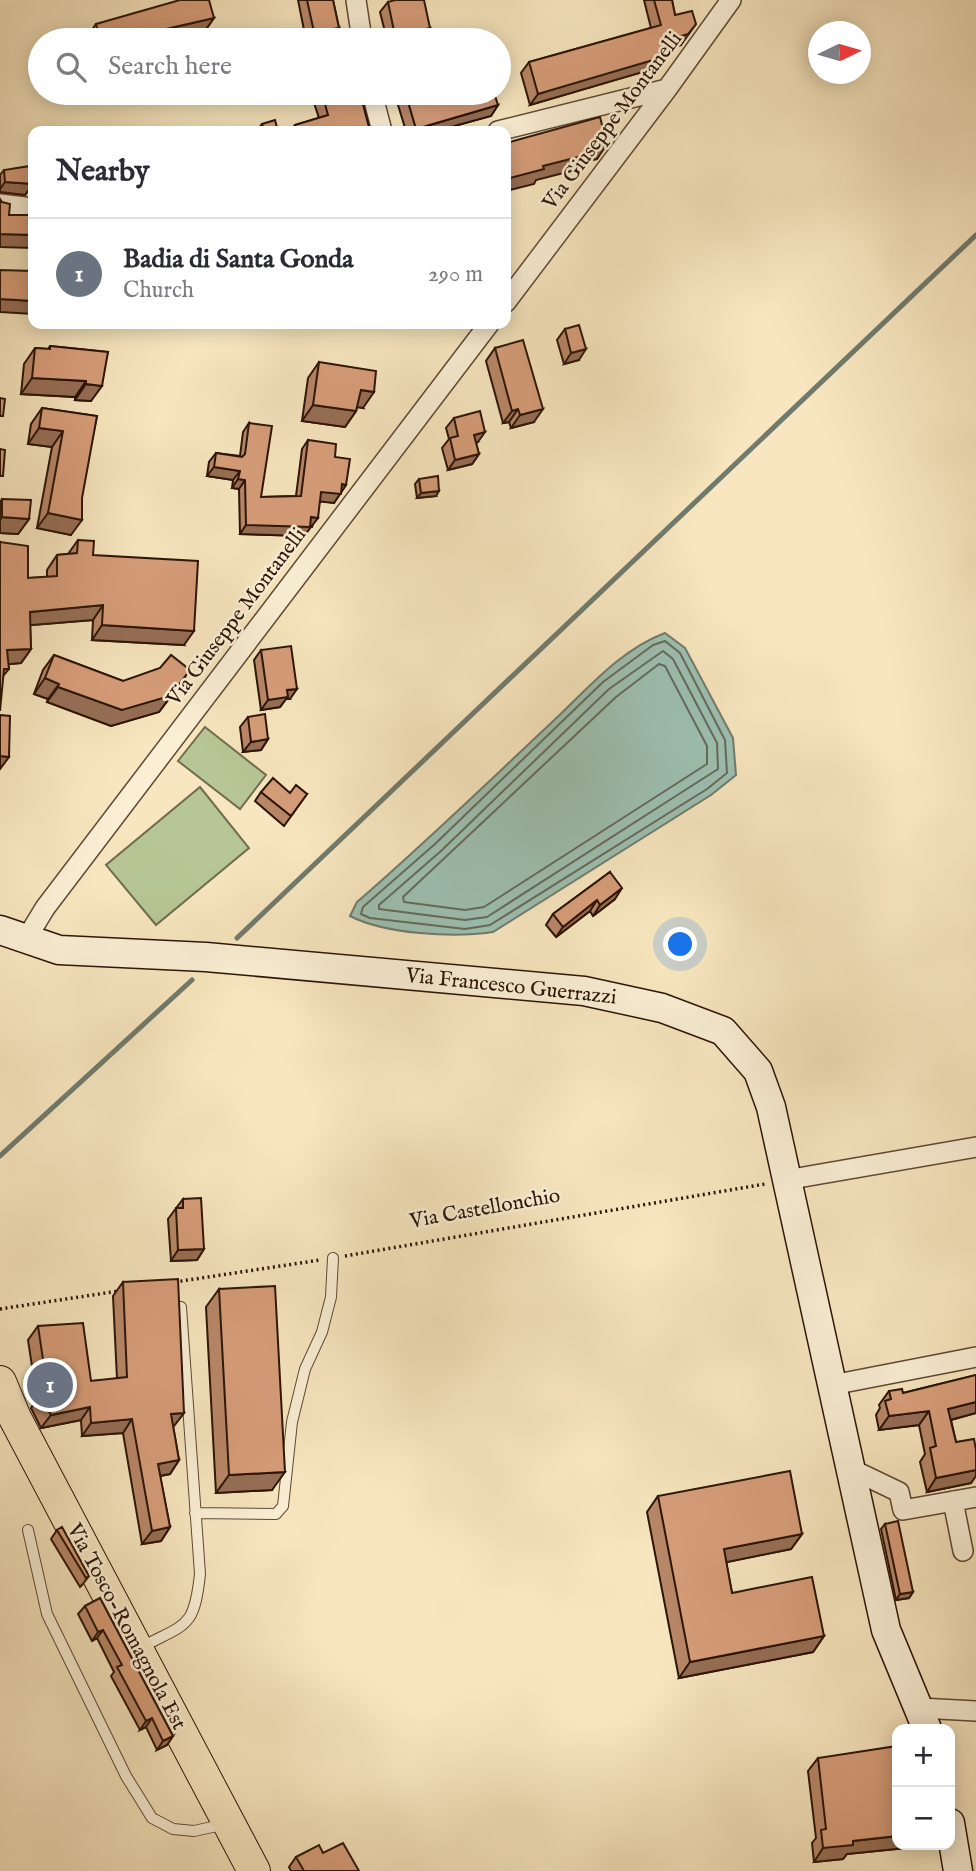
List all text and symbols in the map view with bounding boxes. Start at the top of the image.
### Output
north arrow [808,21,871,84]
street label: Via Giuseppe Montanelli [537,27,689,216]
search box [28,28,511,105]
icon: search [52,48,90,86]
text: Search here [108,50,232,83]
text: Nearby [56,153,149,191]
text: Badia di Santa Gonda [123,243,353,276]
text: 1 [75,260,83,289]
text: 290 m [428,260,483,289]
text: Church [123,276,194,305]
street label: Via Giuseppe Montanelli [161,523,313,712]
your location [663,927,697,961]
street label: Via Francesco Guerrazzi [403,962,618,1011]
street label: Via Castellonchio [407,1182,562,1236]
pin: 1 [27,1359,73,1411]
street label: Via Tosco-Romagnola Est [60,1518,192,1735]
map controls [892,1724,955,1850]
button: + [892,1724,955,1787]
button: − [892,1787,955,1850]

